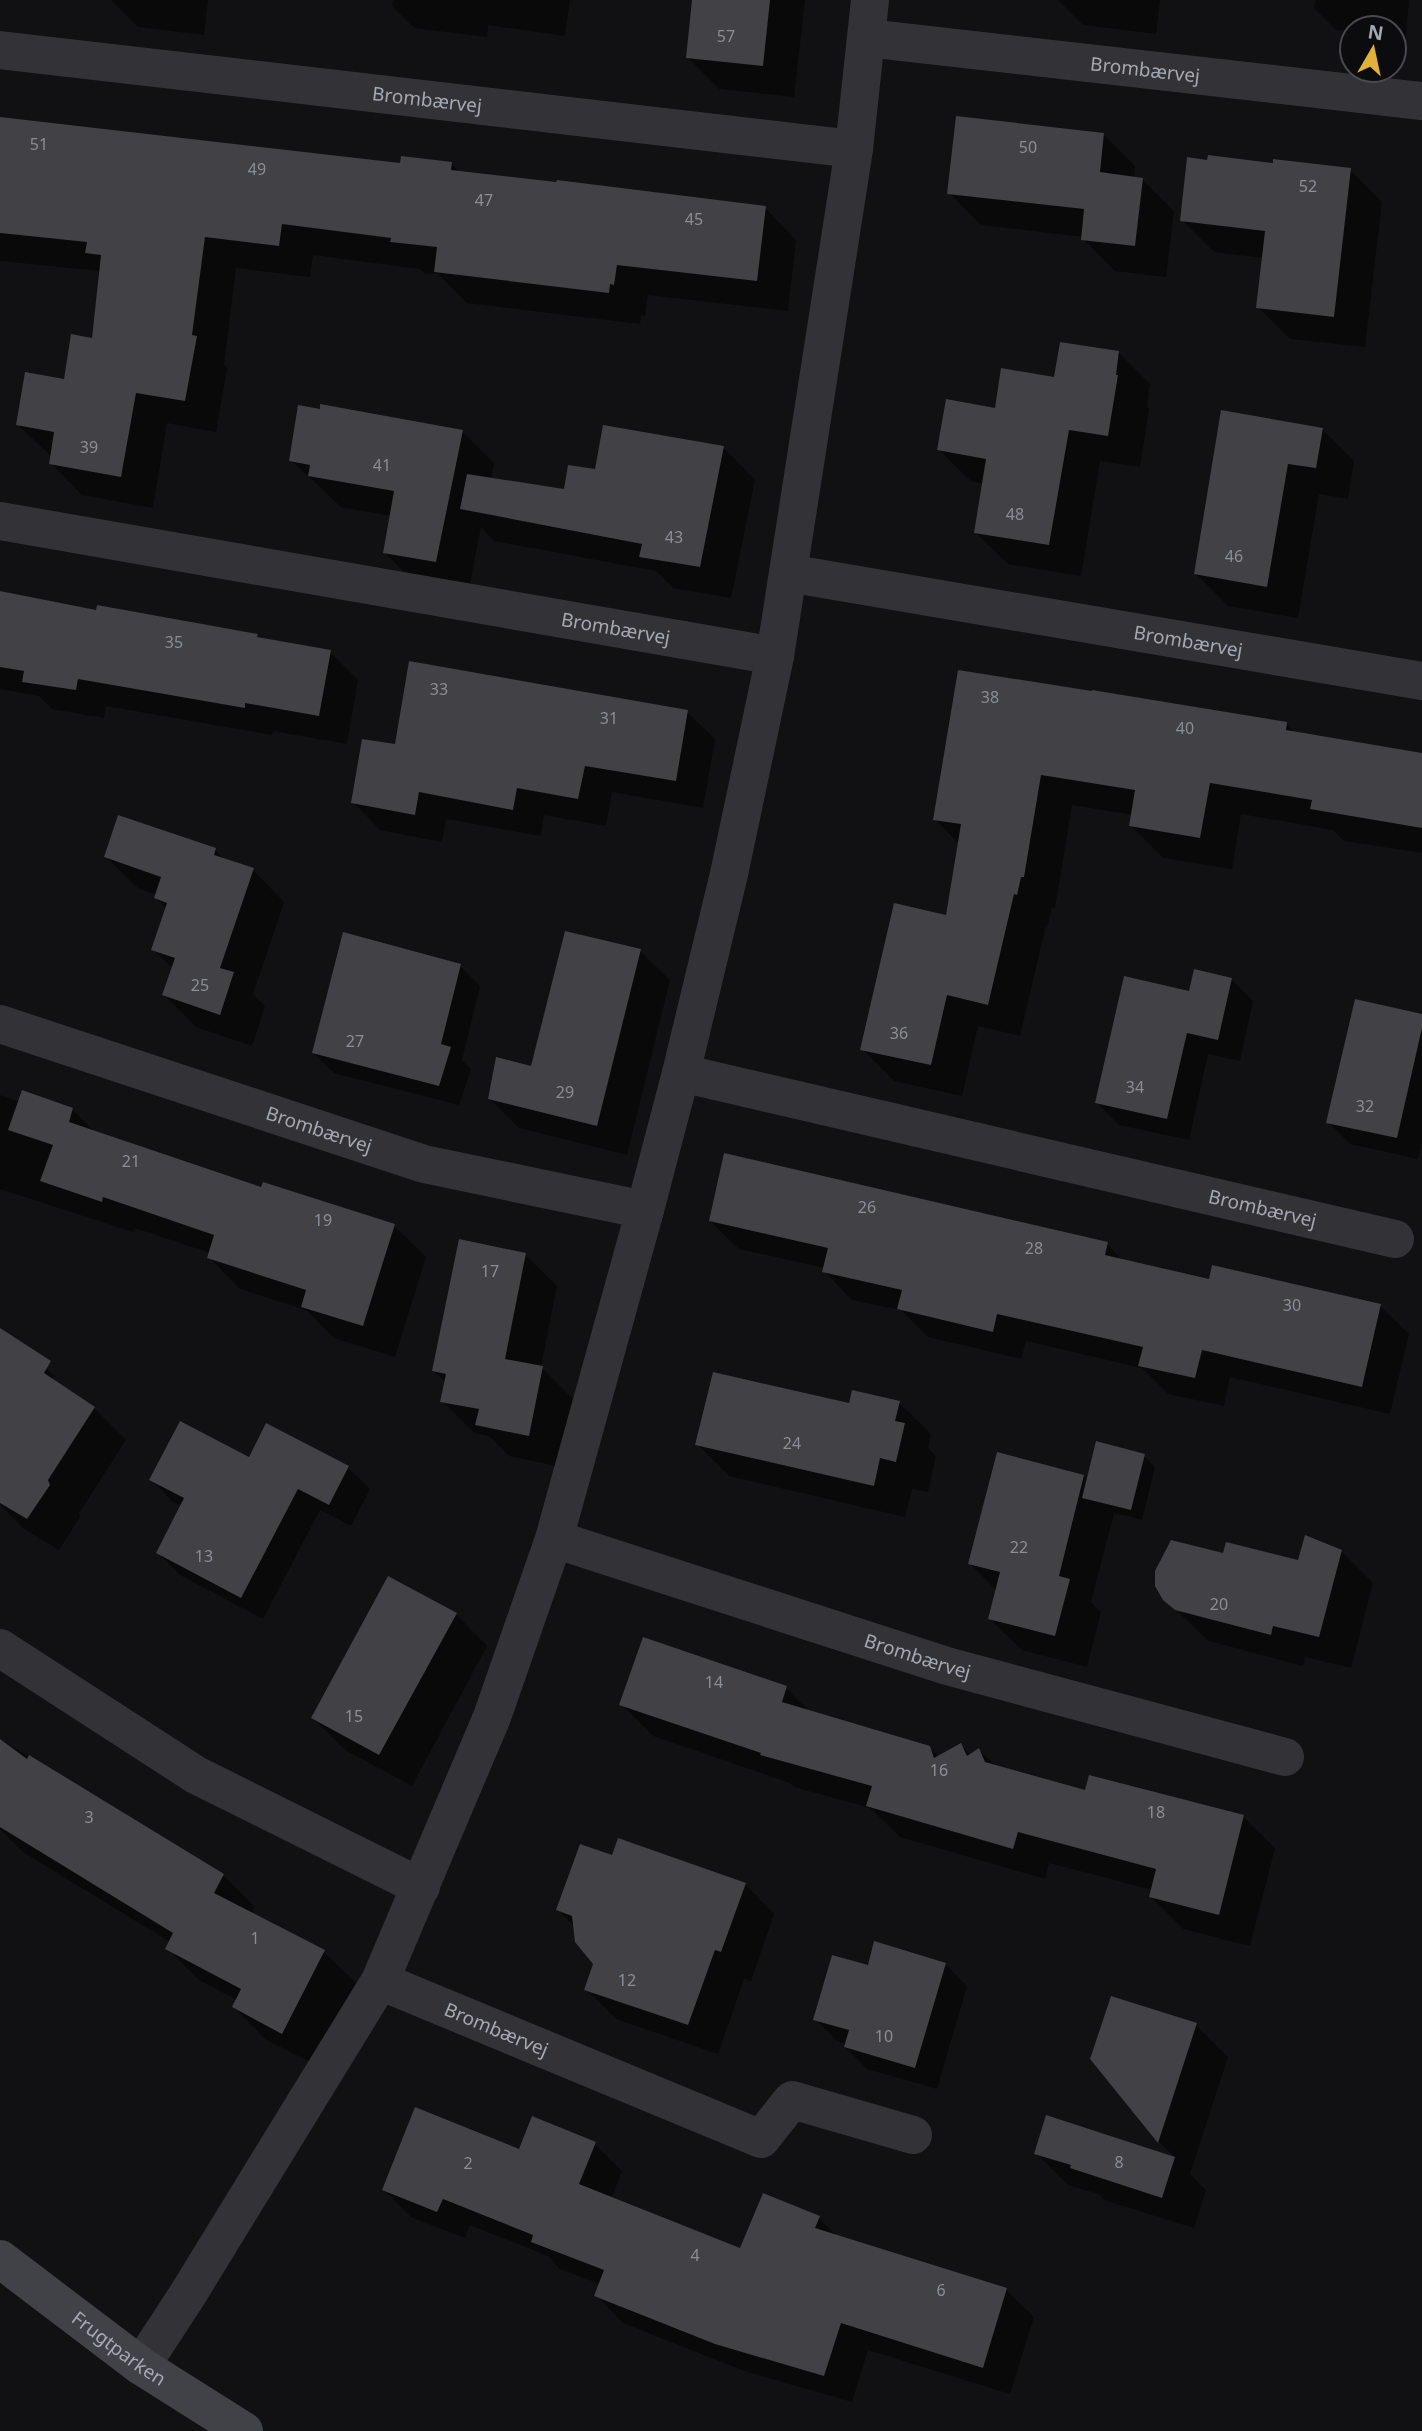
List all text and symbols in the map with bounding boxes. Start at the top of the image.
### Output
north arrow [1338,14,1408,84]
text: N [1366,18,1385,46]
house number: 57 [717,25,735,47]
street label: Brombærvej [1089,50,1201,89]
street label: Brombærvej [371,80,483,119]
house number: 51 [30,133,48,155]
house number: 50 [1019,136,1037,158]
house number: 49 [248,158,266,180]
house number: 52 [1299,175,1317,197]
house number: 47 [475,189,493,211]
house number: 45 [685,208,703,230]
house number: 39 [80,436,98,458]
house number: 41 [373,454,391,476]
house number: 48 [1006,503,1024,525]
house number: 43 [665,526,683,548]
house number: 46 [1225,545,1243,567]
street label: Brombærvej [559,606,672,651]
street label: Brombærvej [1132,619,1245,663]
house number: 35 [165,631,183,653]
house number: 33 [430,678,448,700]
house number: 38 [981,686,999,708]
house number: 31 [600,707,618,729]
house number: 40 [1176,717,1194,739]
house number: 25 [191,974,209,996]
house number: 36 [890,1022,908,1044]
house number: 27 [346,1030,364,1052]
house number: 34 [1126,1076,1144,1098]
house number: 29 [556,1081,574,1103]
house number: 32 [1356,1095,1374,1117]
street label: Brombærvej [263,1100,376,1159]
house number: 21 [122,1150,140,1172]
street label: Brombærvej [1206,1183,1319,1233]
house number: 26 [858,1196,876,1218]
house number: 19 [314,1209,332,1231]
house number: 28 [1025,1237,1043,1259]
house number: 17 [481,1260,499,1282]
house number: 30 [1283,1294,1301,1316]
house number: 24 [783,1432,801,1454]
house number: 22 [1010,1536,1028,1558]
house number: 13 [195,1545,213,1567]
house number: 20 [1210,1593,1228,1615]
street label: Brombærvej [861,1627,974,1685]
house number: 14 [705,1671,723,1693]
house number: 15 [345,1705,363,1727]
house number: 16 [930,1759,948,1781]
house number: 18 [1147,1801,1165,1823]
house number: 3 [84,1806,94,1828]
house number: 1 [250,1927,260,1949]
house number: 12 [618,1969,636,1991]
street label: Brombærvej [440,1996,552,2062]
house number: 10 [875,2025,893,2047]
house number: 8 [1114,2151,1124,2173]
house number: 2 [463,2152,473,2174]
house number: 4 [690,2244,700,2266]
house number: 6 [936,2279,946,2301]
street label: Frugtparken [67,2305,171,2392]

